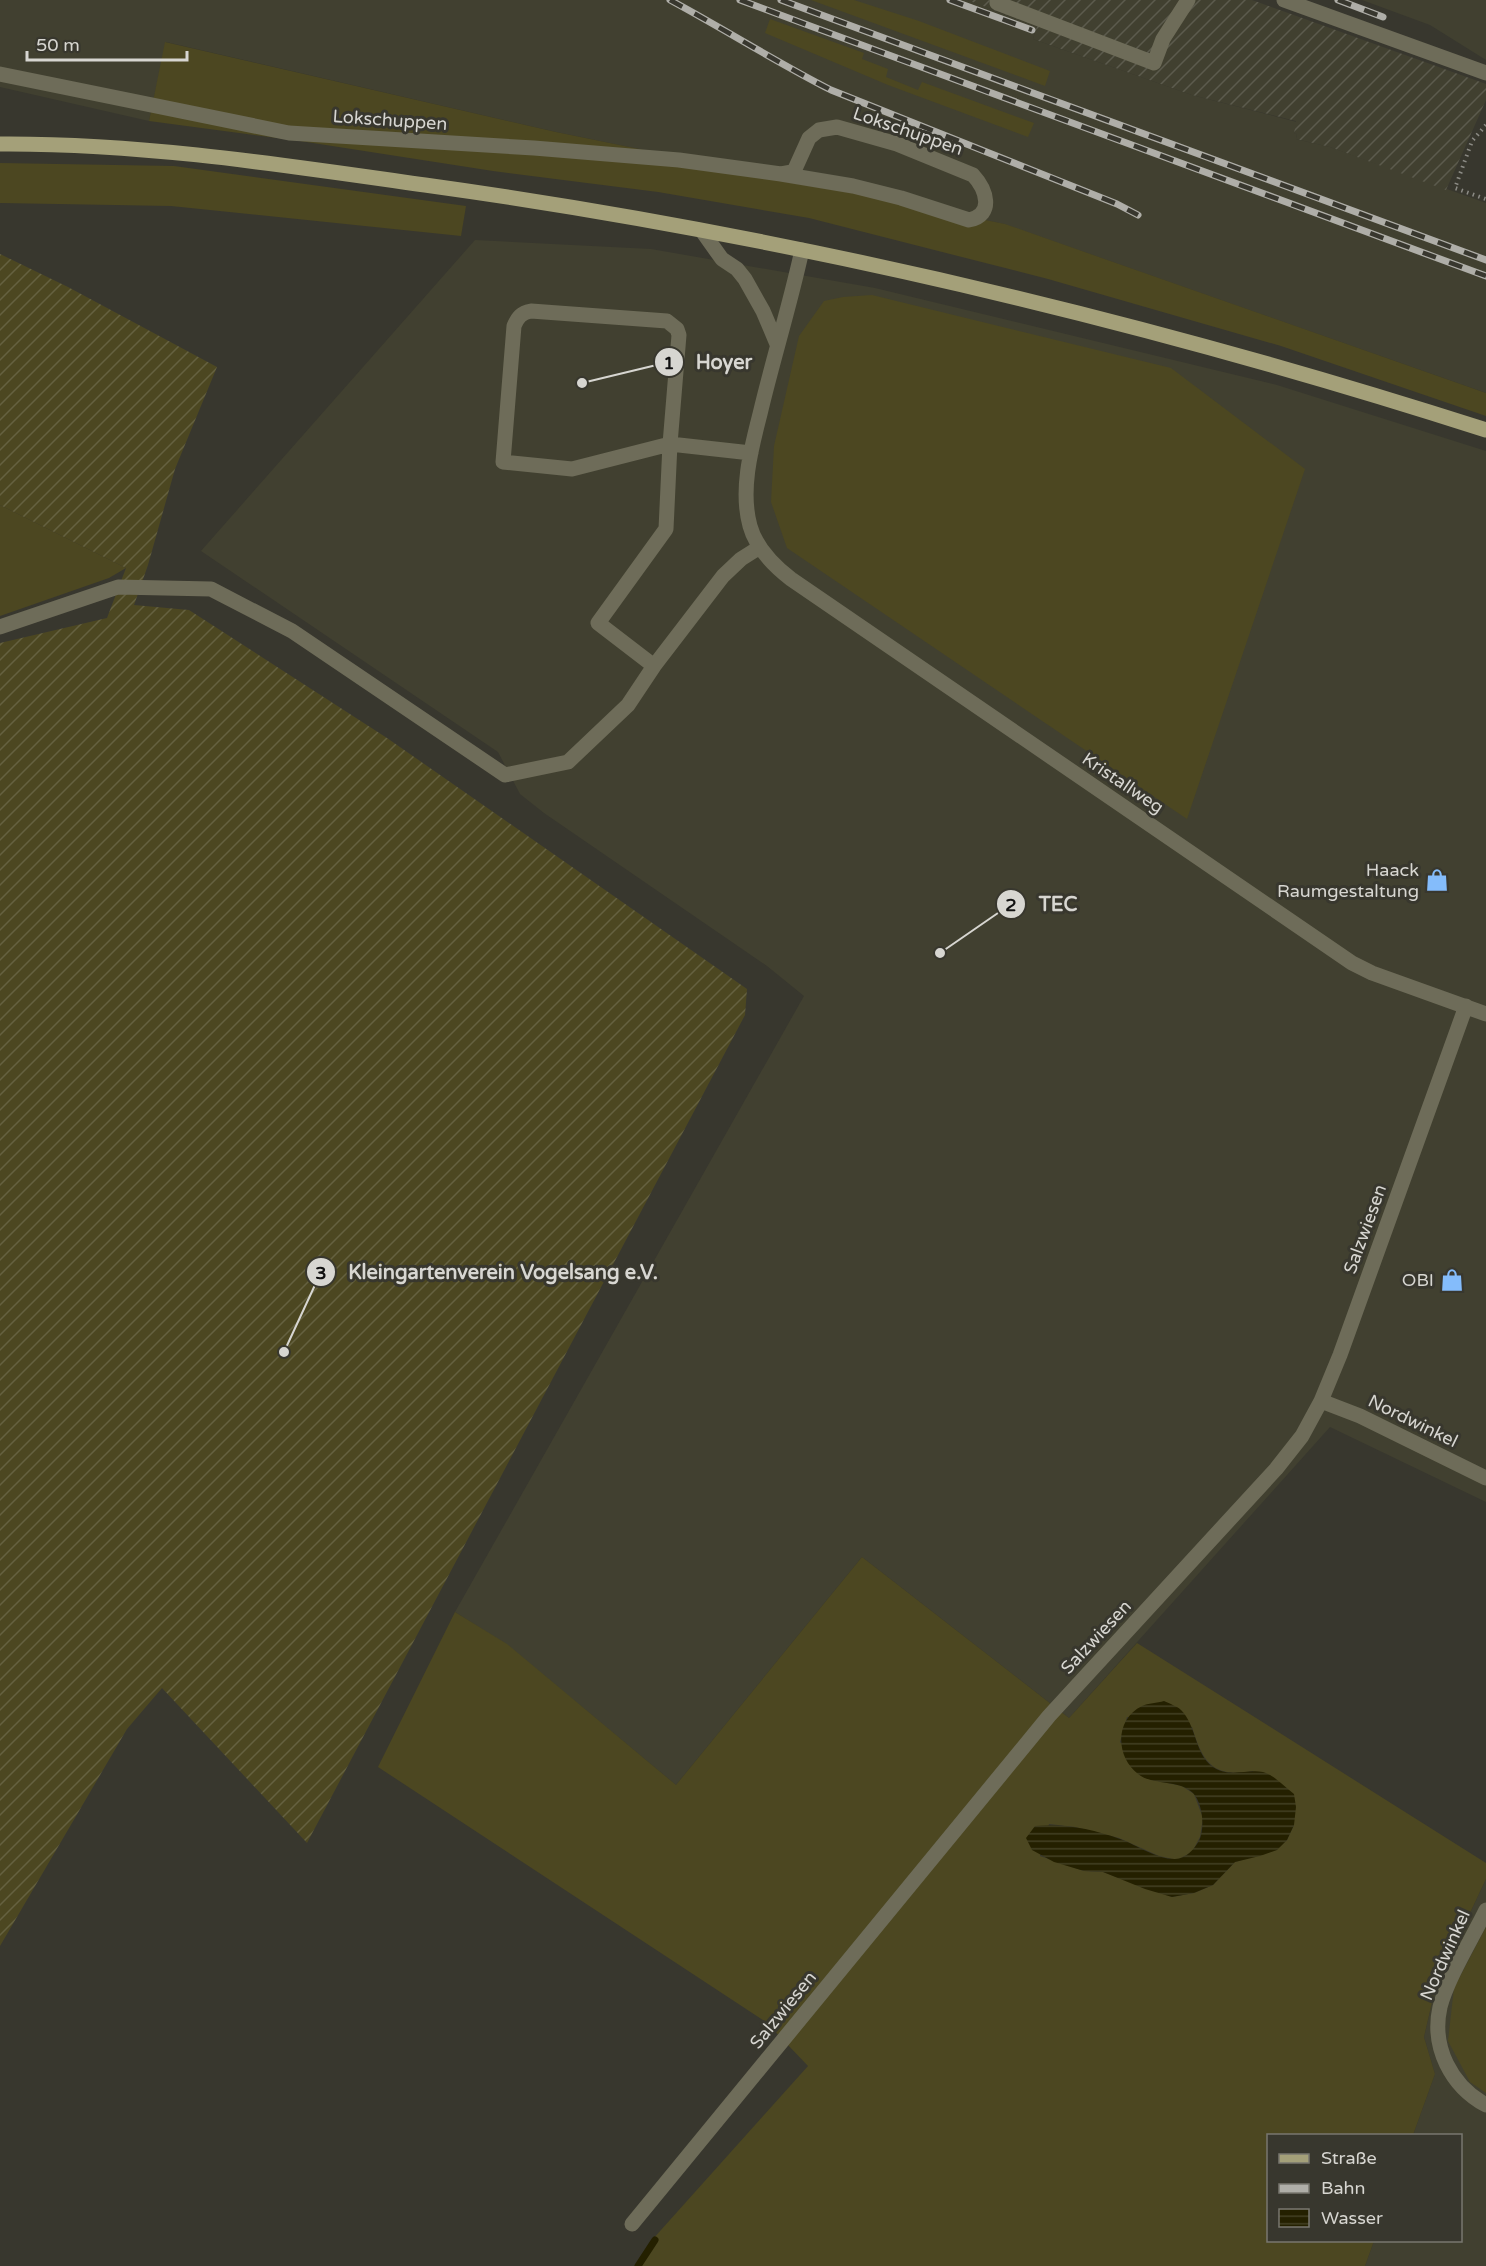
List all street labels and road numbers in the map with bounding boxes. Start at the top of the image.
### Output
street label: Lokschuppen [850,102,966,160]
street label: Lokschuppen [332,105,448,135]
street label: Kristallweg [1078,748,1168,818]
street label: Salzwiesen [1339,1181,1391,1277]
street label: Nordwinkel [1365,1390,1461,1452]
street label: Salzwiesen [1056,1595,1136,1679]
street label: Nordwinkel [1415,1906,1475,2004]
street label: Salzwiesen [745,1967,821,2053]

